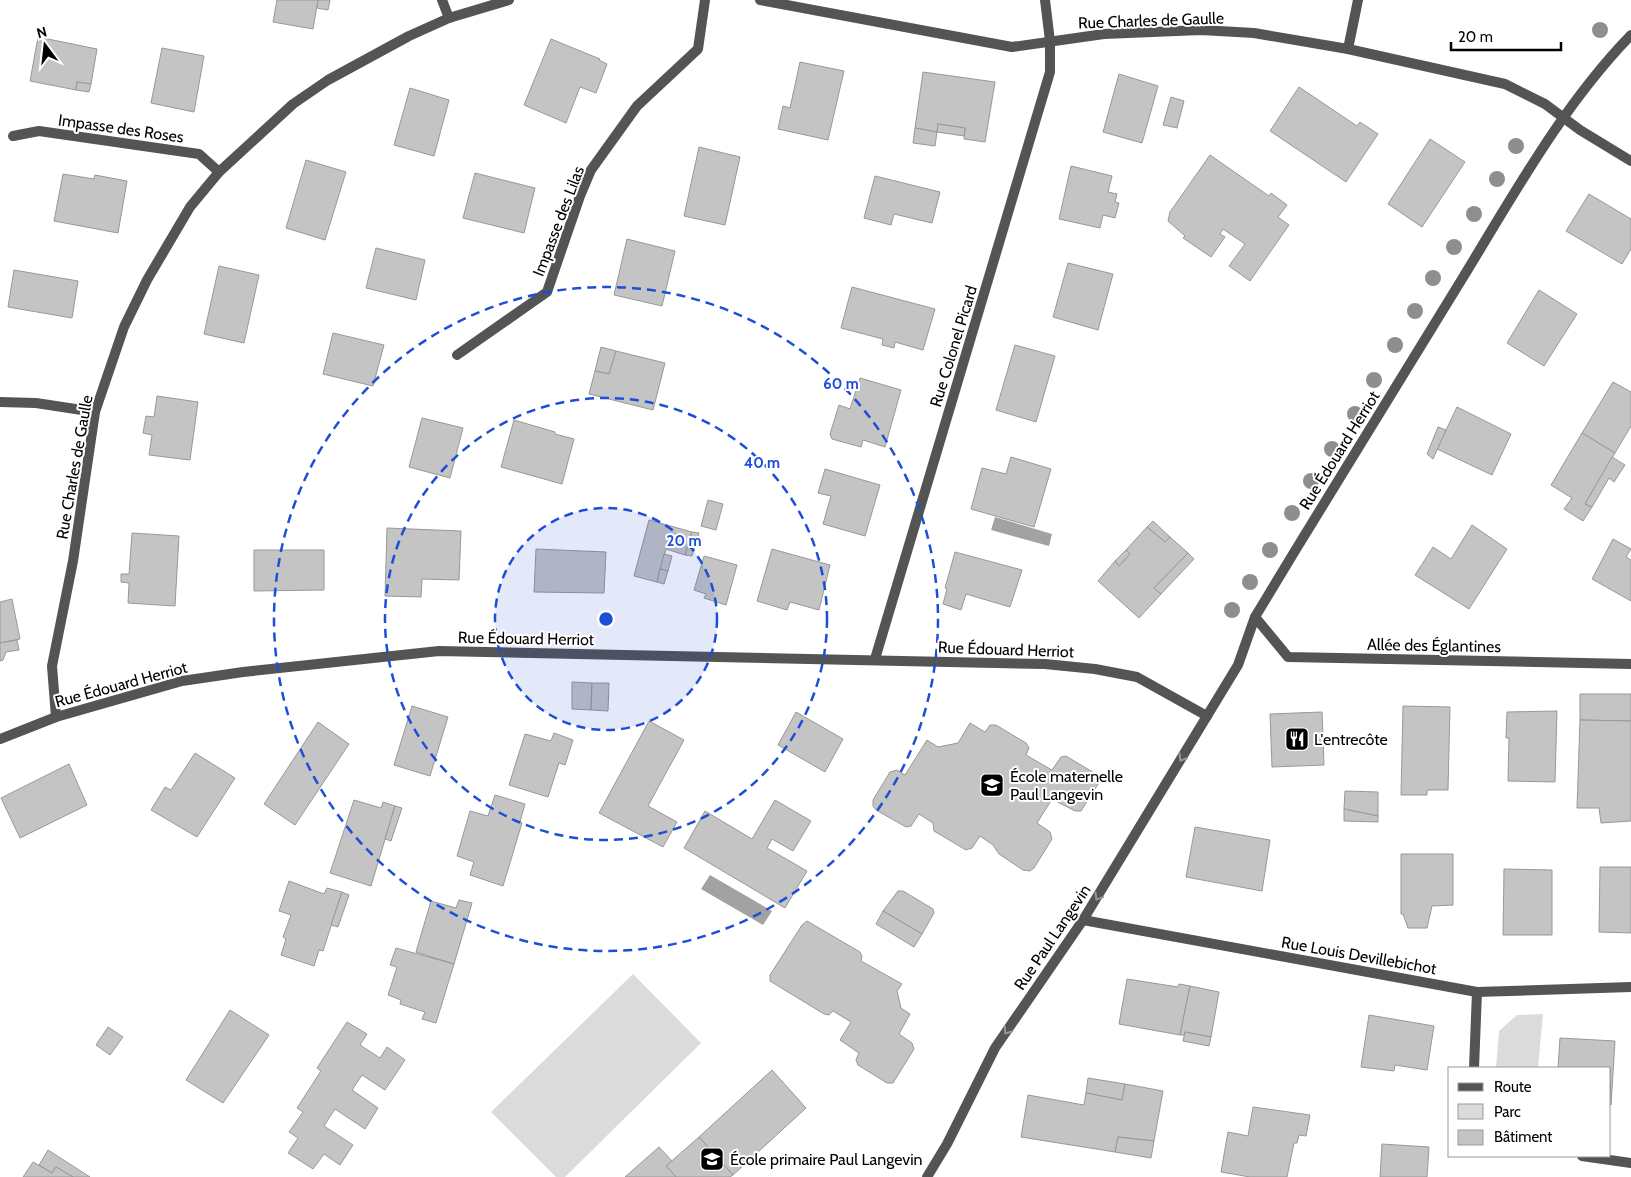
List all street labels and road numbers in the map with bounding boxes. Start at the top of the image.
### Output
street label: Rue Charles de Gaulle [1078,8,1224,33]
street label: Impasse des Roses [57,110,185,147]
street label: Impasse des Lilas [529,163,588,279]
street label: Rue Colonel Picard [926,283,981,409]
street label: Rue Édouard Herriot [1295,387,1384,513]
street label: Rue Charles de Gaulle [52,393,97,541]
street label: Rue Édouard Herriot [458,628,595,649]
street label: Allée des Églantines [1367,635,1501,656]
street label: Rue Édouard Herriot [938,638,1075,661]
street label: Rue Édouard Herriot [53,658,190,711]
street label: Rue Paul Langevin [1010,881,1095,994]
street label: Rue Louis Devillebichot [1280,932,1439,979]

